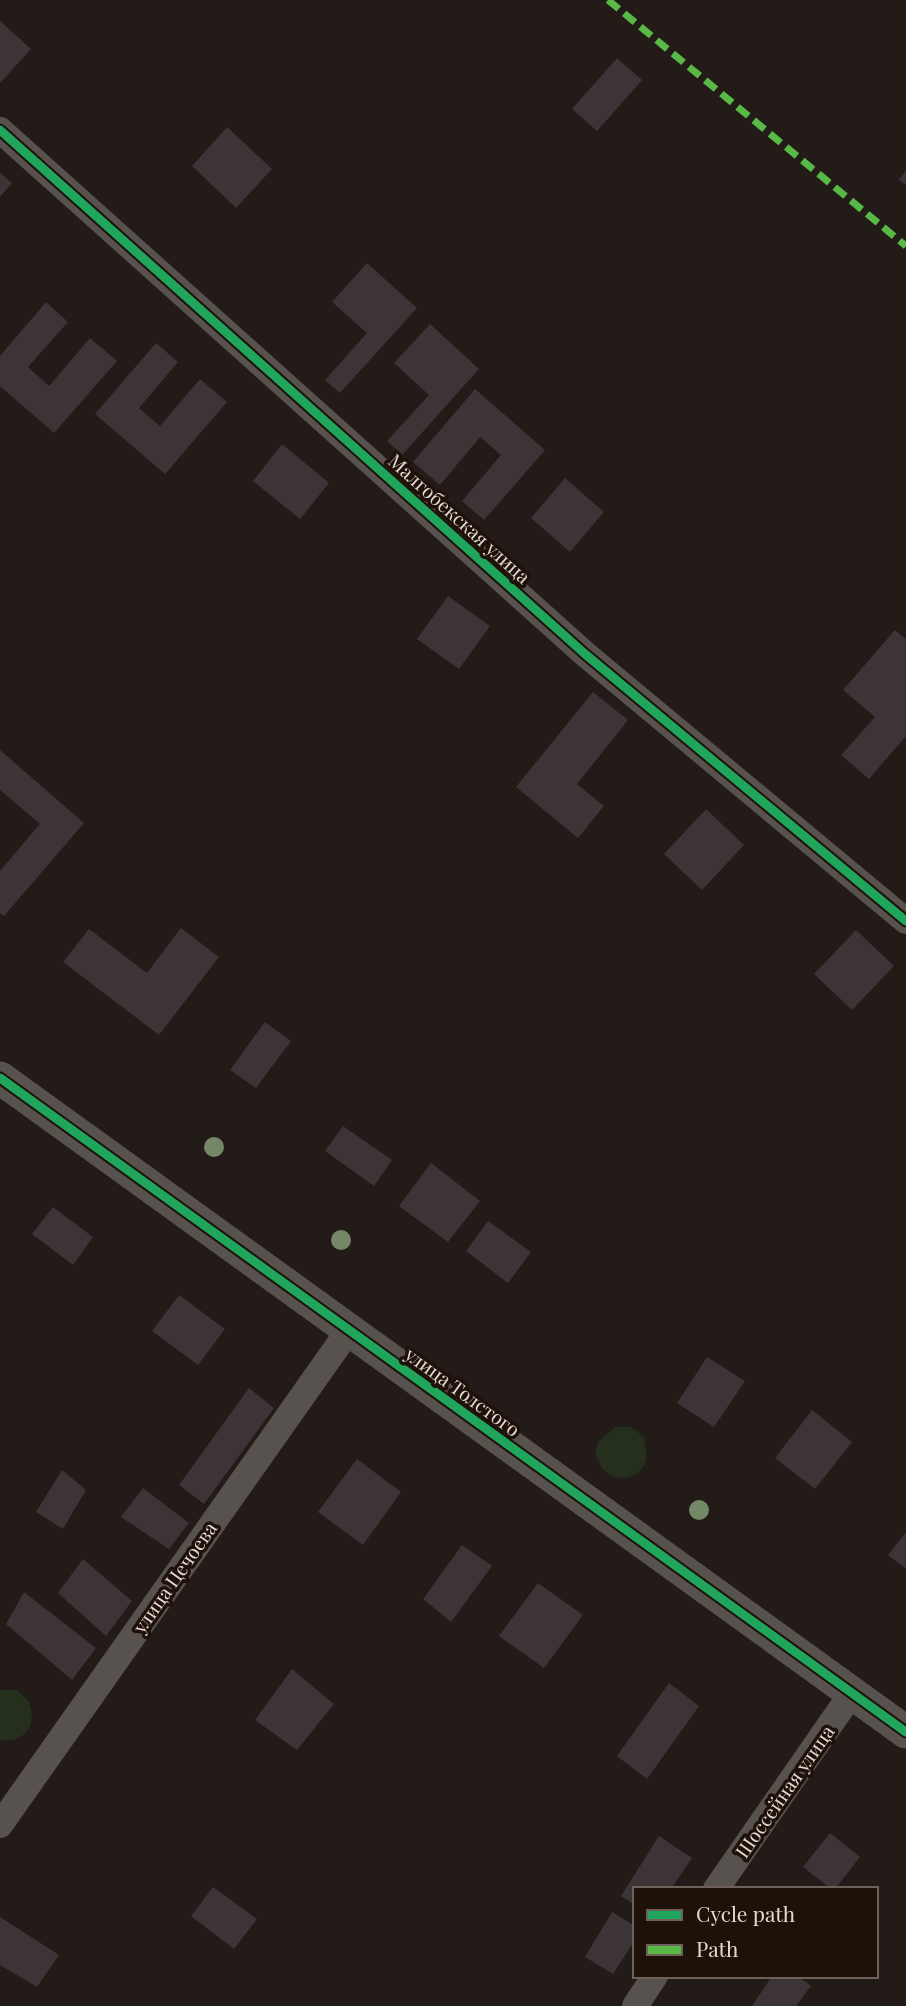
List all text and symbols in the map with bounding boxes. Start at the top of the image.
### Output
street label: Малгобекская улица [383,447,537,589]
street label: улица Толстого [399,1340,526,1442]
street label: улица Цечоева [125,1516,222,1639]
street label: Шоссейная улица [728,1719,840,1863]
legend [633,1887,878,1978]
text: Cycle path [696,1899,796,1927]
text: Path [696,1934,739,1962]

